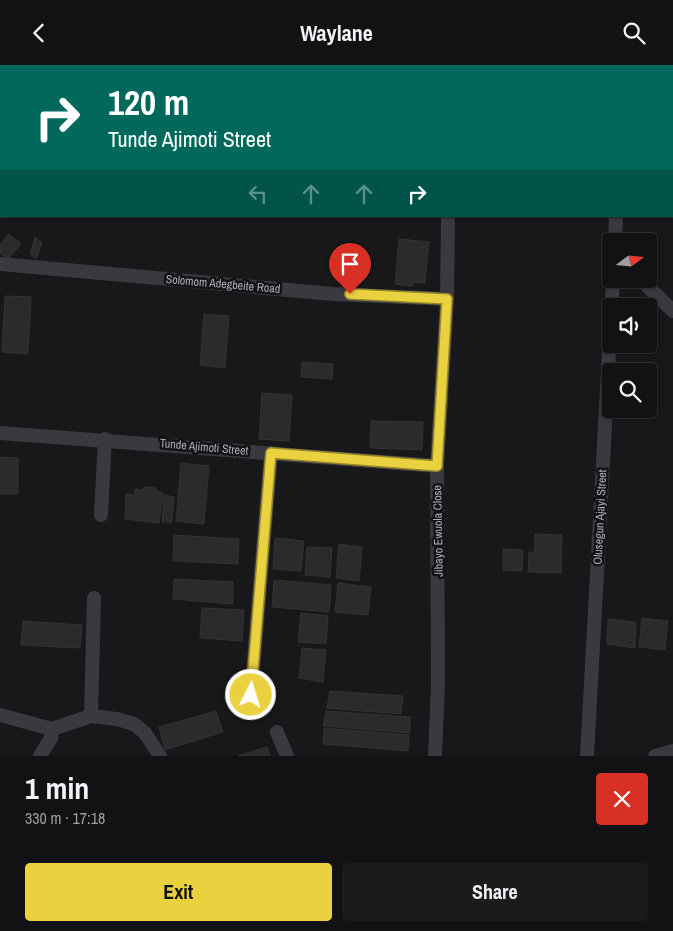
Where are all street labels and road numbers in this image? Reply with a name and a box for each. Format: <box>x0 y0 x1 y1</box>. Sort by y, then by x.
street label: Solomom Adegbeite Road <box>165 271 281 297</box>
street label: Tunde Ajimoti Street <box>159 435 249 459</box>
street label: Olusegun Ajayi Street <box>590 469 610 565</box>
street label: Jibayo Ewuola Close <box>429 485 447 577</box>

